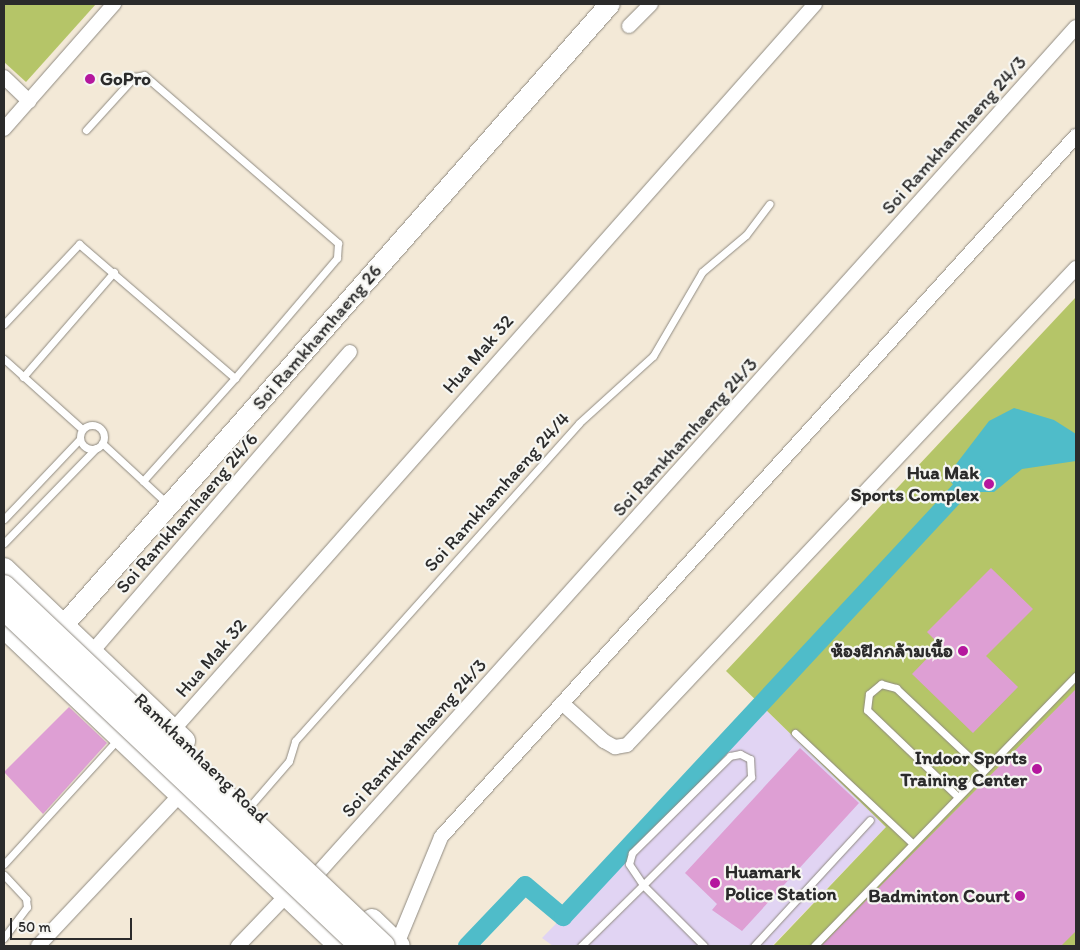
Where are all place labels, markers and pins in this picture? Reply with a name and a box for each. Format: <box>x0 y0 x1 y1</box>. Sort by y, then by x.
place label: GoPro <box>100 68 151 90</box>
marker: GoPro <box>84 73 96 85</box>
place label: Hua Mak Sports Complex <box>850 462 979 506</box>
marker: Hua Mak Sports Complex <box>983 478 995 490</box>
place label: ห้องฝึกกล้ามเนื้อ <box>831 640 953 662</box>
marker: ห้องฝึกกล้ามเนื้อ <box>957 645 969 657</box>
place label: Indoor Sports Training Center <box>900 747 1027 791</box>
marker: Indoor Sports Training Center <box>1031 763 1043 775</box>
place label: Huamark Police Station <box>725 861 837 905</box>
marker: Huamark Police Station <box>709 877 721 889</box>
place label: Badminton Court <box>868 885 1010 907</box>
marker: Badminton Court <box>1014 890 1026 902</box>

